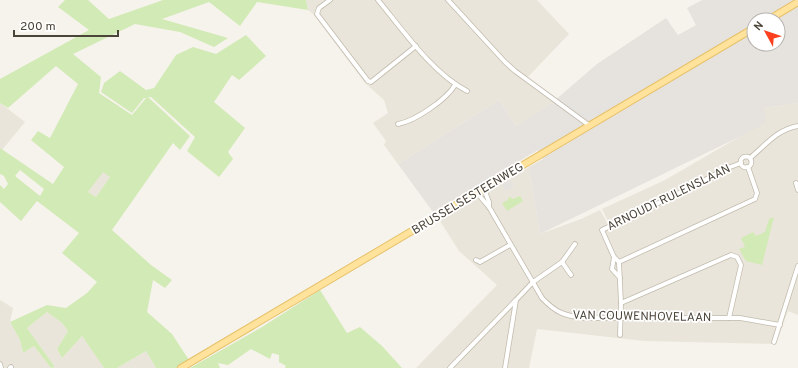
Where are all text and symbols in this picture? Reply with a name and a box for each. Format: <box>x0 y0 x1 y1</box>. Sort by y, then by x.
scale bar <box>14 12 118 38</box>
north arrow <box>746 12 786 52</box>
text: 200 m <box>20 19 56 35</box>
text: N <box>751 19 767 34</box>
street label: BRUSSELSESTEENWEG <box>409 159 527 239</box>
street label: ARNOUDT RULENSLAAN <box>605 161 733 235</box>
street label: VAN COUWENHOVELAAN <box>572 308 712 326</box>

